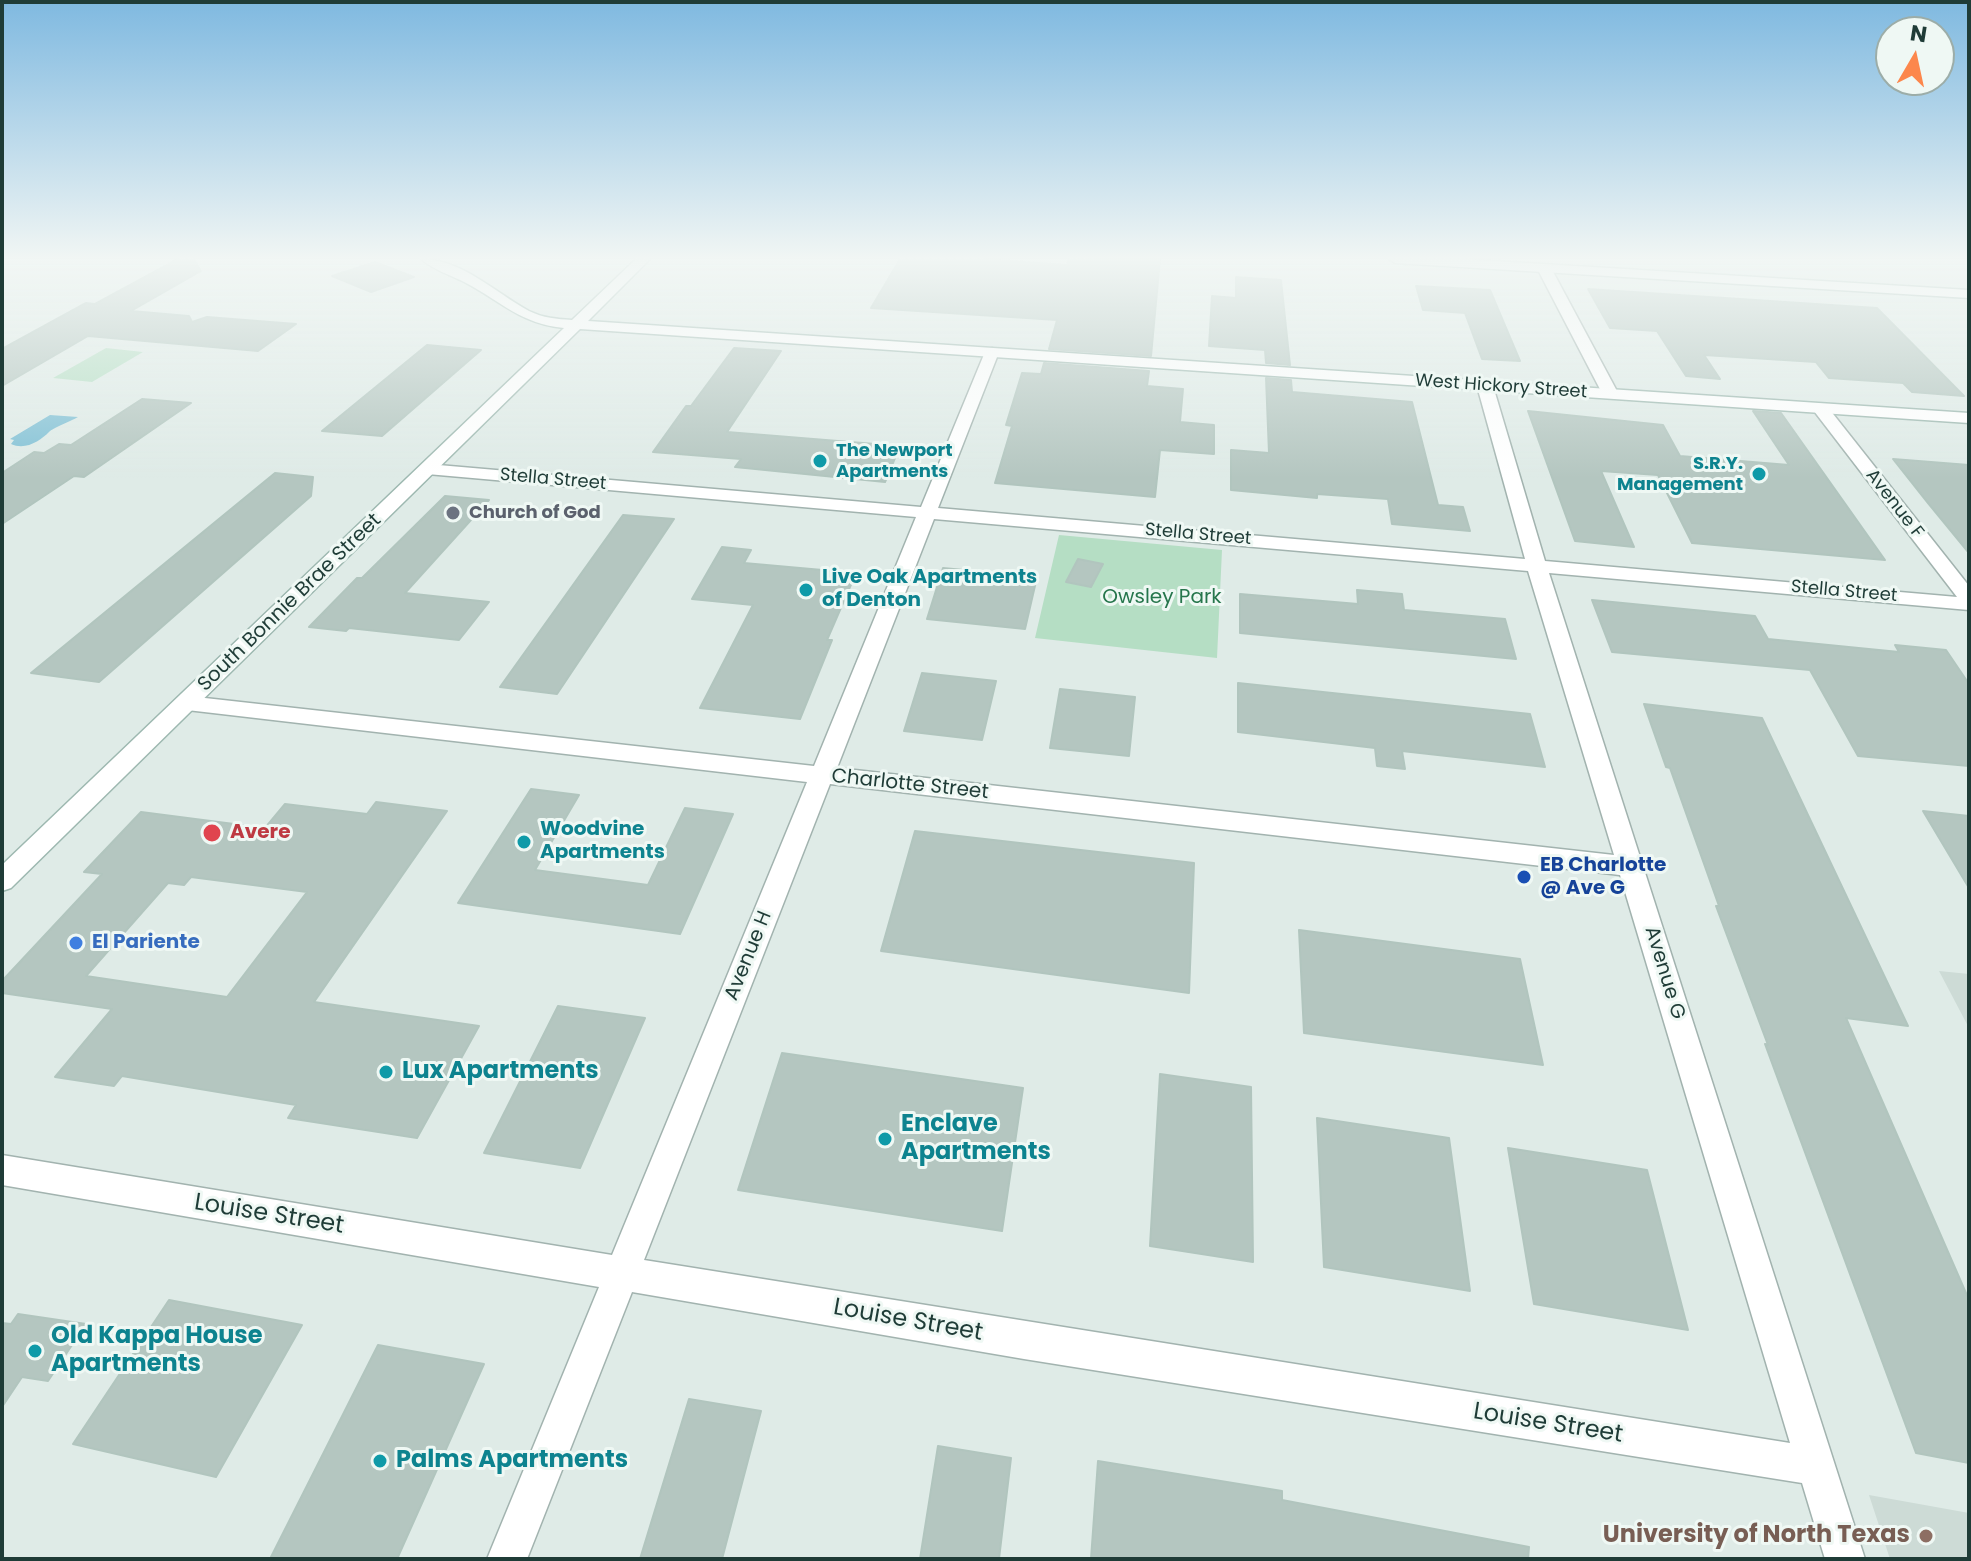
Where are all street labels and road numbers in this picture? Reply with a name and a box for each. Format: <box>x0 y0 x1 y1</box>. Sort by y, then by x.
street label: West Hickory Street <box>1414 370 1588 404</box>
street label: Stella Street <box>499 465 607 495</box>
street label: Avenue F <box>1860 465 1928 543</box>
street label: South Bonnie Brae Street <box>193 509 387 697</box>
street label: Stella Street <box>1144 520 1252 550</box>
street label: Stella Street <box>1790 577 1898 607</box>
street label: Charlotte Street <box>830 765 990 805</box>
street label: Avenue H <box>720 908 778 1004</box>
street label: Avenue G <box>1638 924 1690 1022</box>
street label: Louise Street <box>192 1189 346 1241</box>
street label: Louise Street <box>831 1294 985 1348</box>
street label: Louise Street <box>1471 1398 1625 1450</box>

